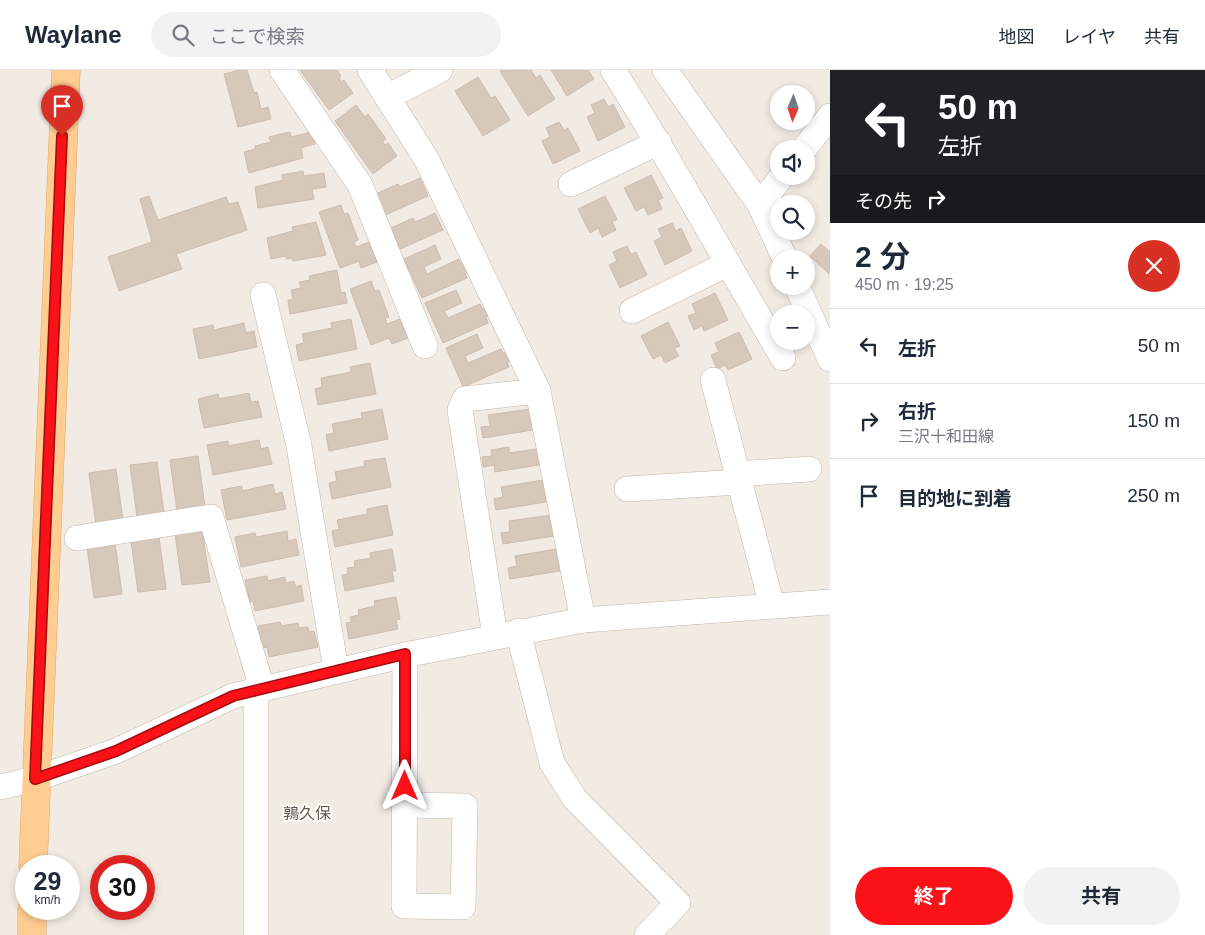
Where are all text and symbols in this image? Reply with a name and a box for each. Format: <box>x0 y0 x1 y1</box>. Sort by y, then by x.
search box <box>151 12 501 57</box>
text: Waylane <box>25 21 121 48</box>
icon: search <box>169 21 197 49</box>
text: ここで検索 <box>209 26 305 47</box>
text: 地図 <box>999 27 1035 47</box>
text: レイヤ <box>1063 27 1116 47</box>
text: 共有 <box>1144 27 1180 47</box>
pin <box>41 85 83 136</box>
north arrow <box>770 85 815 130</box>
map controls <box>770 85 815 350</box>
text: 50 m <box>938 87 1018 126</box>
icon: left <box>855 90 920 155</box>
icon: arrive <box>48 92 76 120</box>
text: 左折 <box>938 134 982 159</box>
button: sound <box>770 140 815 185</box>
icon: right <box>922 185 950 213</box>
text: その先 <box>855 191 912 212</box>
button: search <box>770 195 815 240</box>
text: 2 分 <box>855 240 910 273</box>
button: close <box>1128 240 1180 292</box>
button: + <box>770 250 815 295</box>
text: 450 m · 19:25 <box>855 276 954 293</box>
button: − <box>770 305 815 350</box>
icon: left <box>855 332 883 360</box>
text: 50 m <box>1138 335 1180 356</box>
text: 左折 <box>898 338 936 359</box>
text: 右折 <box>898 401 936 422</box>
icon: right <box>855 407 883 435</box>
text: 150 m <box>1127 410 1180 431</box>
text: 三沢十和田線 <box>898 428 994 445</box>
icon: arrive <box>855 482 883 510</box>
text: 250 m <box>1127 485 1180 506</box>
text: 目的地に到着 <box>898 488 1012 509</box>
position arrow <box>378 759 430 811</box>
district label: 鶉久保 <box>283 805 331 822</box>
speed limit sign: 30 <box>90 855 155 920</box>
text: 29 <box>34 867 61 895</box>
button: 終了 <box>855 867 1013 925</box>
button: 共有 <box>1023 867 1180 925</box>
text: km/h <box>34 893 61 907</box>

